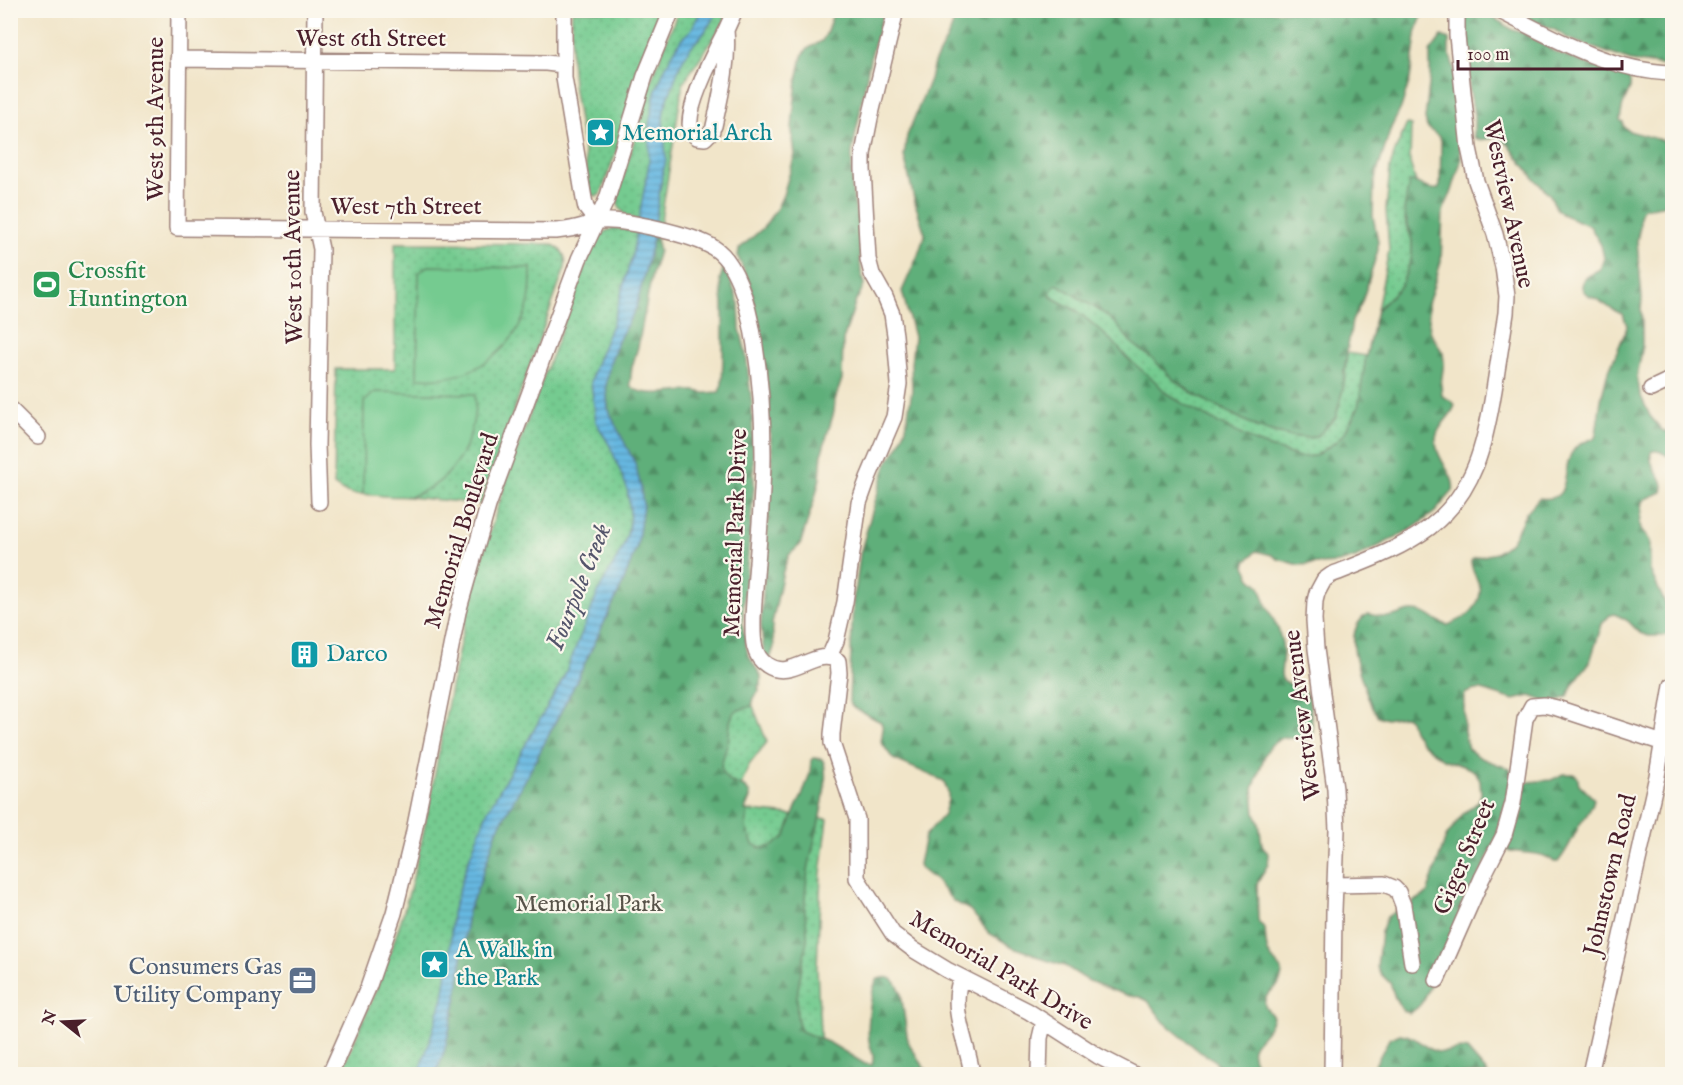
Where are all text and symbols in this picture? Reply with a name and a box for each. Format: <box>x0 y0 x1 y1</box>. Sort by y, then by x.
street label: West 6th Street <box>296 24 446 55</box>
scale bar <box>1458 33 1622 71</box>
street label: West 9th Avenue <box>141 37 172 201</box>
text: 100 m <box>1467 44 1509 67</box>
place icon: Memorial Arch <box>585 117 617 149</box>
street label: Westview Avenue <box>1475 117 1541 291</box>
place label: Memorial Arch <box>622 118 772 149</box>
street label: West 10th Avenue <box>277 169 311 345</box>
street label: West 7th Street <box>330 192 482 223</box>
place label: Crossfit Huntington <box>68 256 188 315</box>
sports icon: Crossfit Huntington <box>31 269 63 301</box>
street label: Memorial Park Drive <box>717 428 755 638</box>
street label: Memorial Boulevard <box>417 429 507 633</box>
water label: Fourpole Creek <box>539 518 620 655</box>
street label: Westview Avenue <box>1277 628 1329 802</box>
building icon: Darco <box>289 638 321 670</box>
place label: Darco <box>326 639 388 670</box>
street label: Johnstown Road <box>1577 791 1645 962</box>
street label: Giger Street <box>1427 794 1503 920</box>
park label: Memorial Park <box>515 889 663 920</box>
street label: Memorial Park Drive <box>903 904 1099 1038</box>
place label: A Walk in the Park <box>455 935 553 994</box>
place icon: A Walk in the Park <box>419 948 451 980</box>
place label: Consumers Gas Utility Company <box>113 952 282 1011</box>
office icon: Consumers Gas Utility Company <box>287 965 319 997</box>
north arrow <box>33 992 93 1052</box>
text: N <box>39 1008 62 1029</box>

